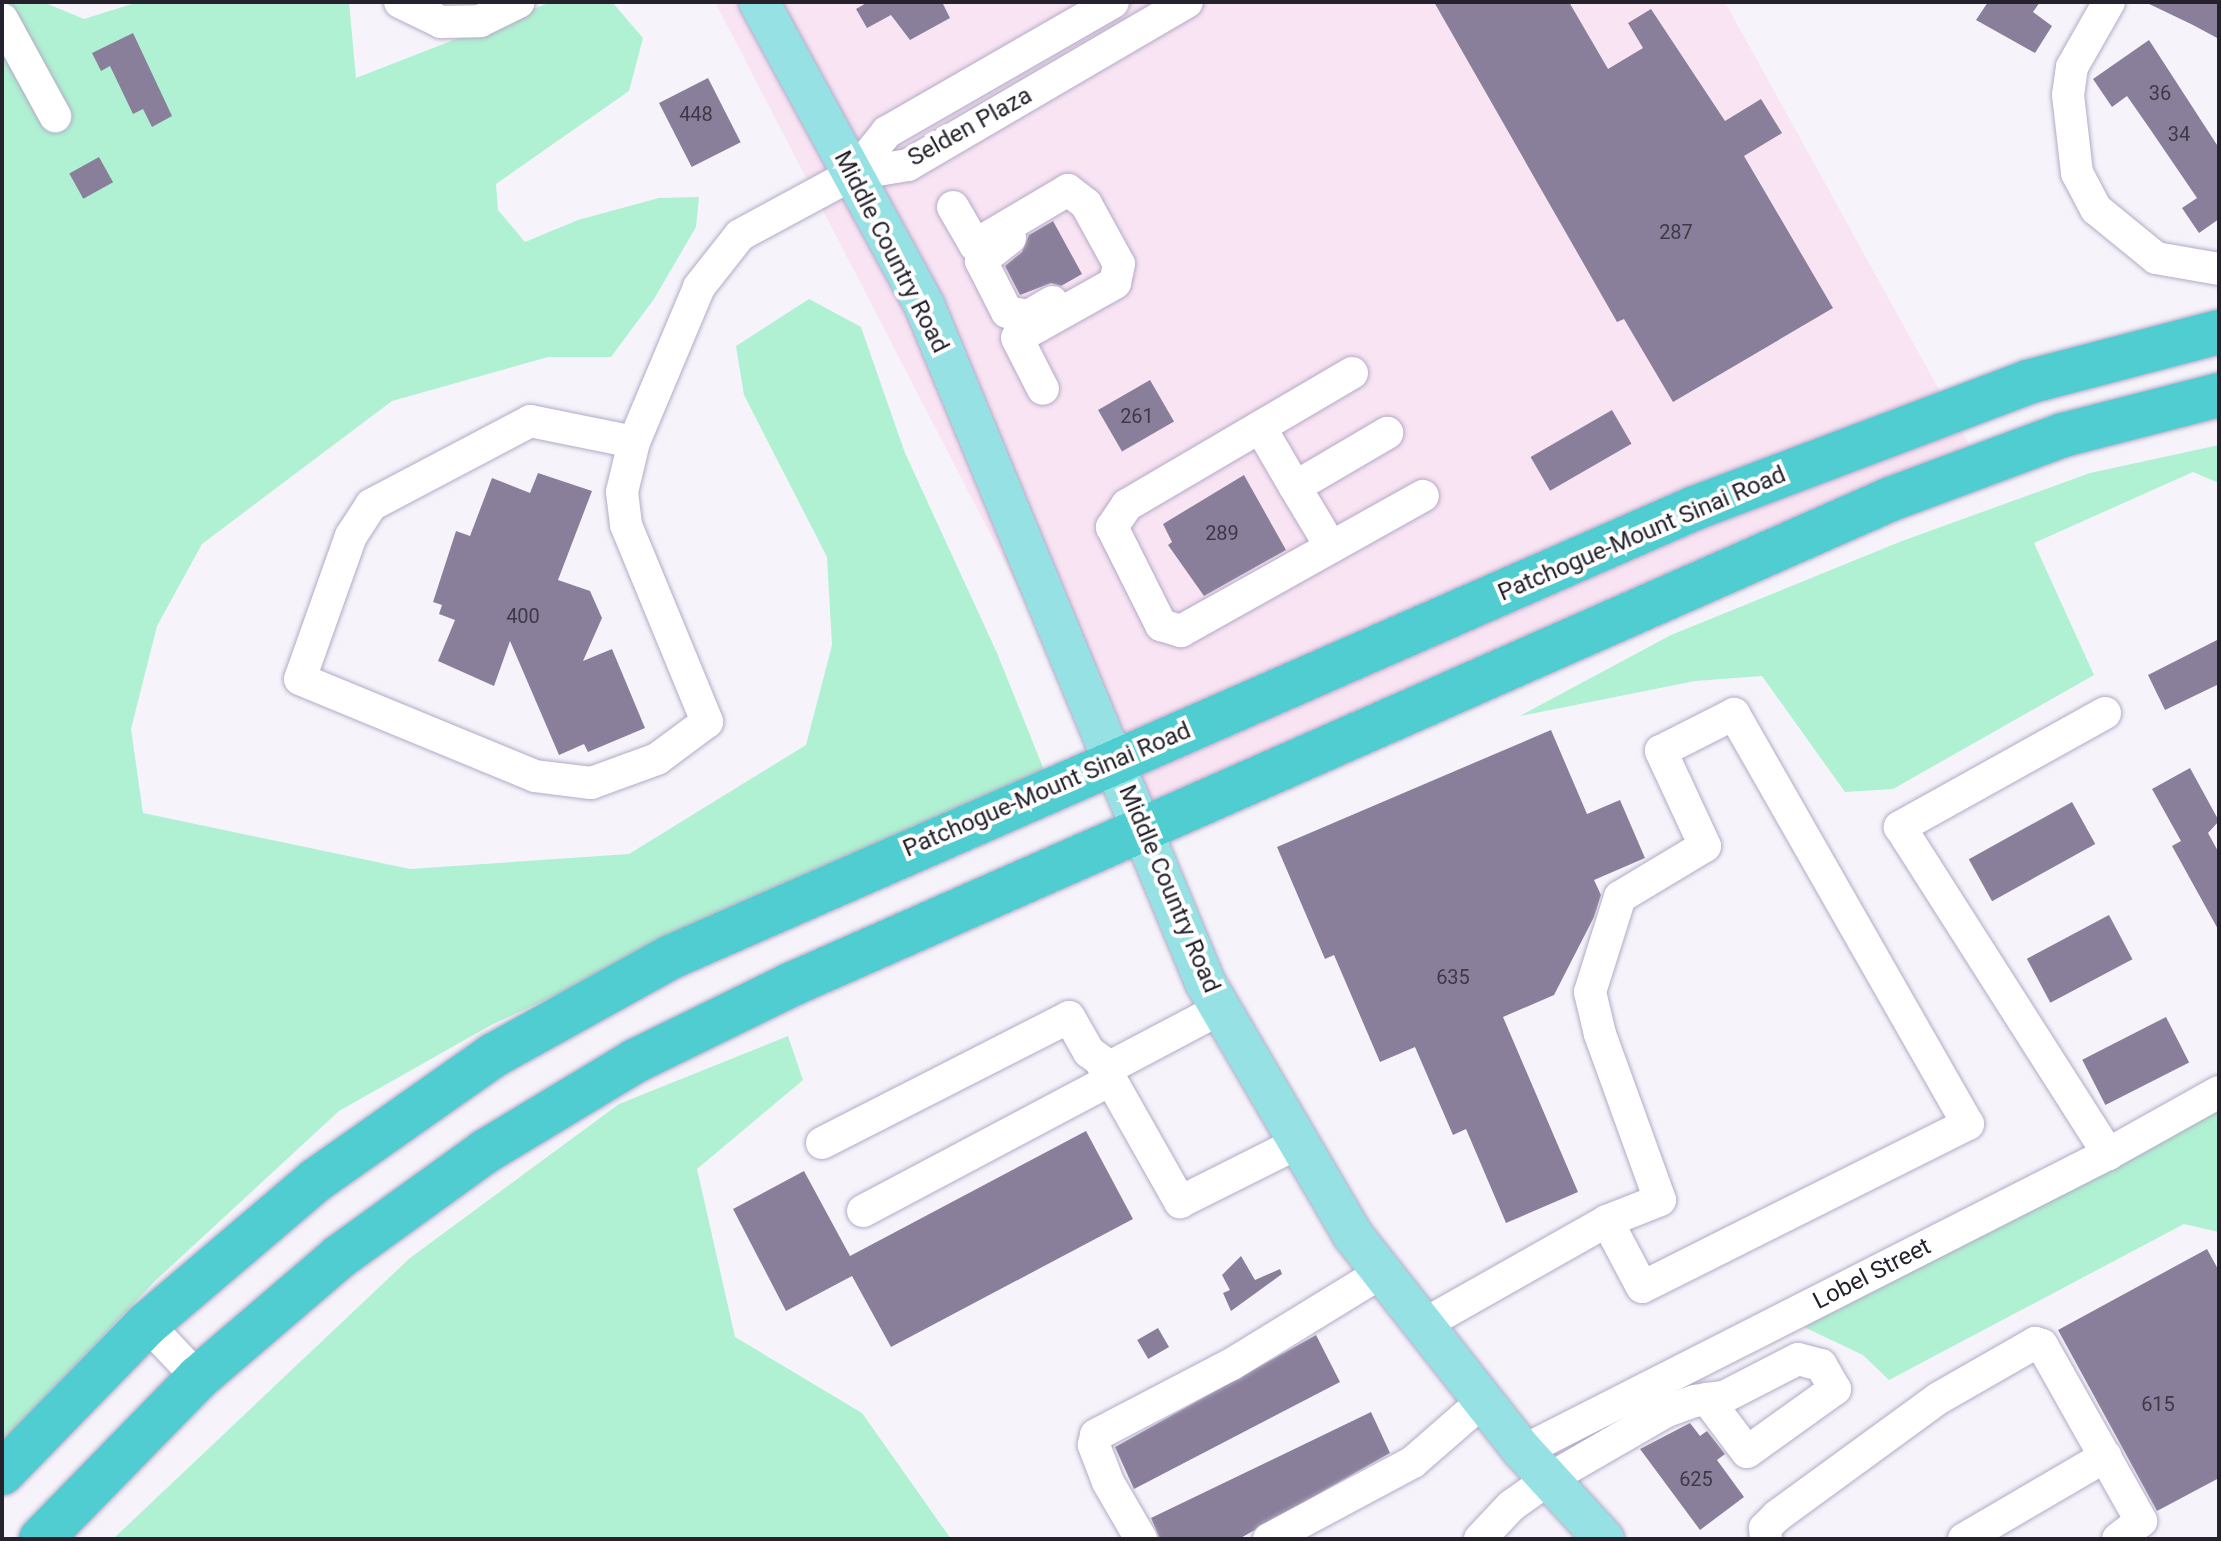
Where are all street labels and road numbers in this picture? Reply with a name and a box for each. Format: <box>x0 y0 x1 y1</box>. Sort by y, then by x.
street label: Selden Plaza <box>903 81 1037 173</box>
street label: Middle Country Road <box>828 146 954 358</box>
street label: Patchogue-Mount Sinai Road <box>1494 460 1790 608</box>
street label: Patchogue-Mount Sinai Road <box>899 716 1195 864</box>
street label: Middle Country Road <box>1112 781 1226 997</box>
street label: Lobel Street <box>1808 1232 1936 1316</box>

